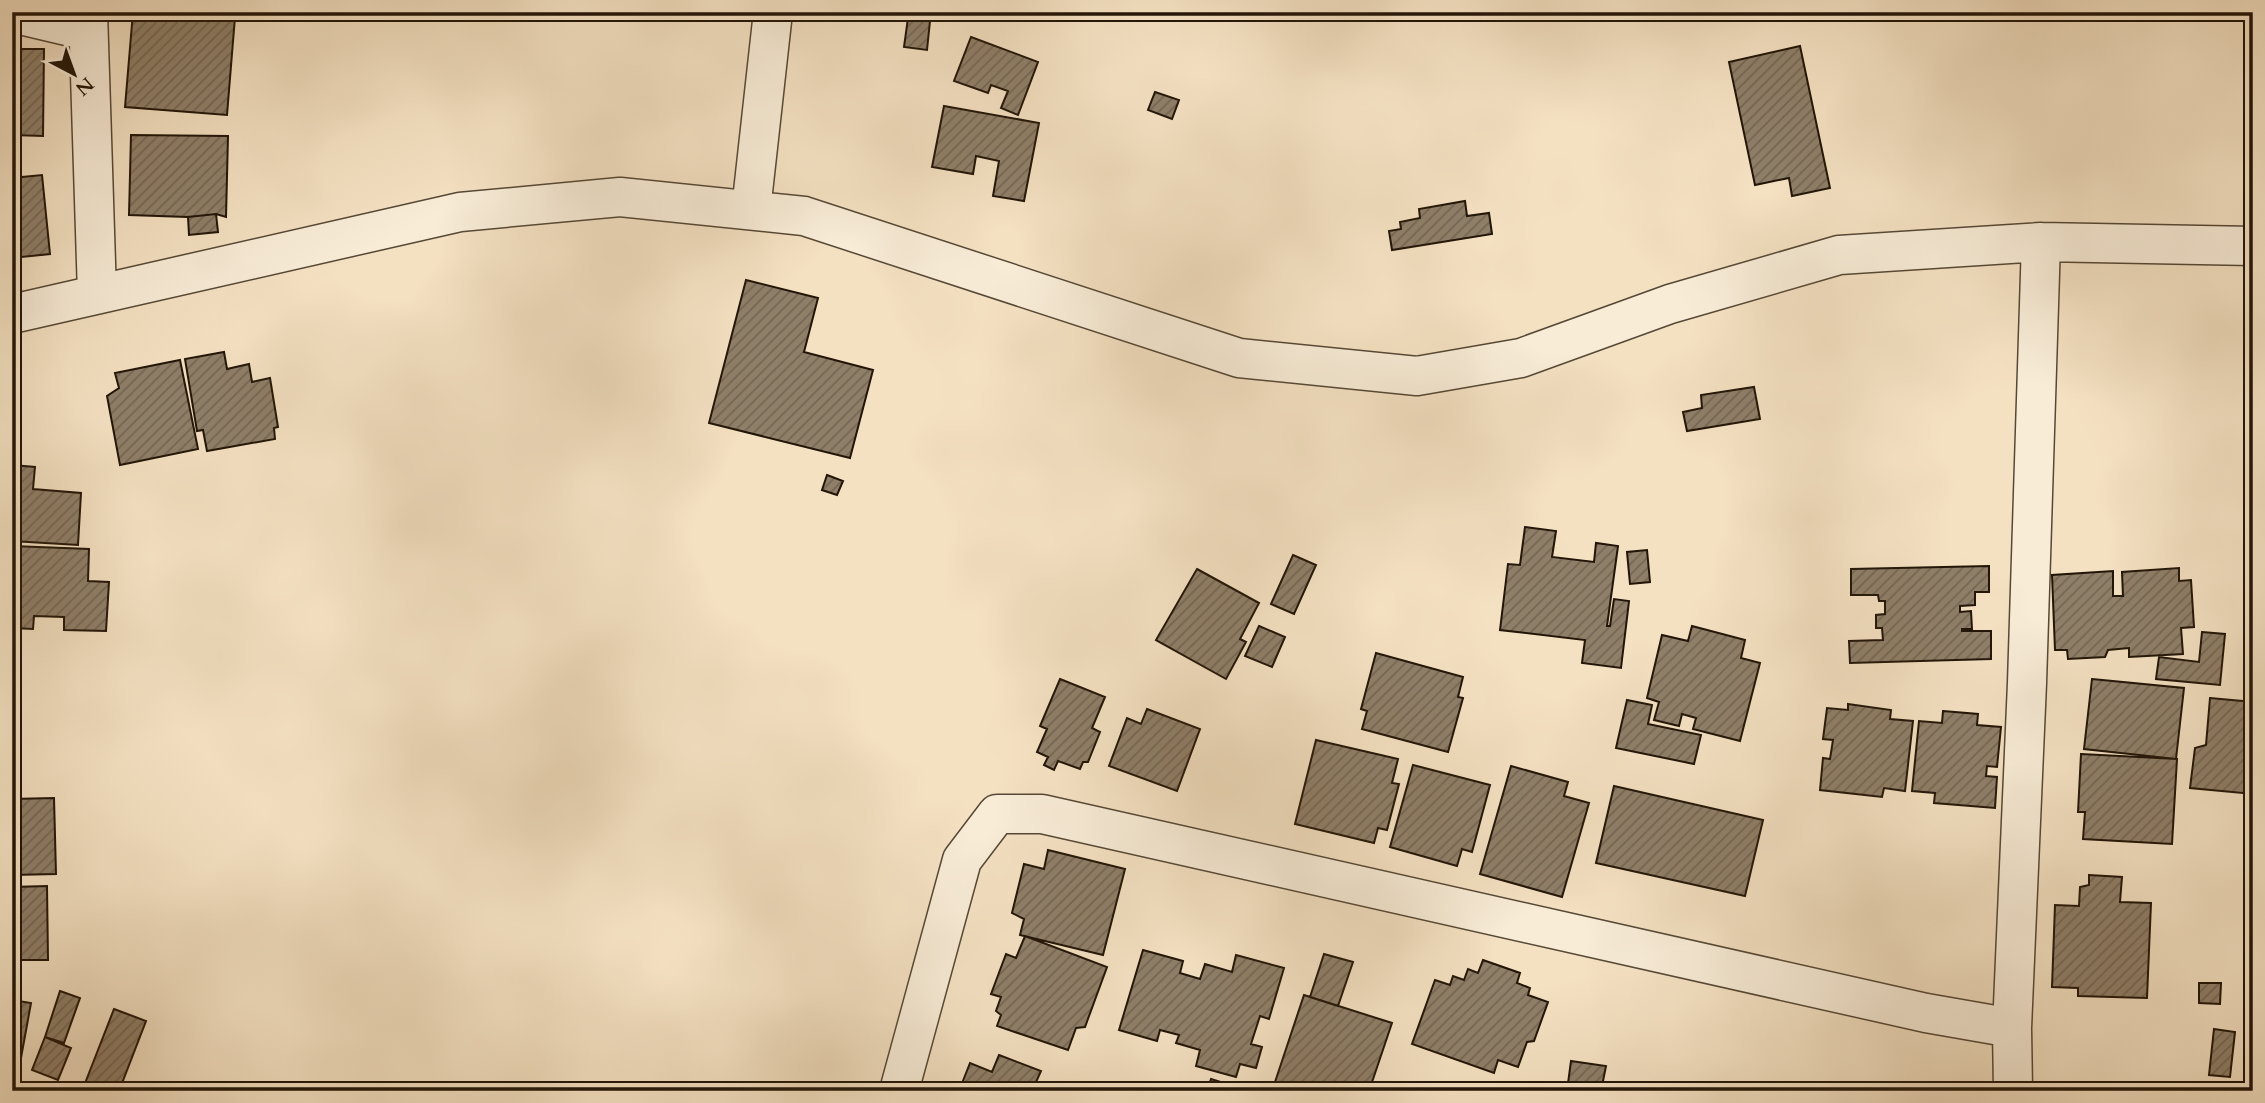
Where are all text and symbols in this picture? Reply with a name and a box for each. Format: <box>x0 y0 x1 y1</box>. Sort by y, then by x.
north arrow <box>38 38 108 108</box>
text: N <box>69 71 99 102</box>

